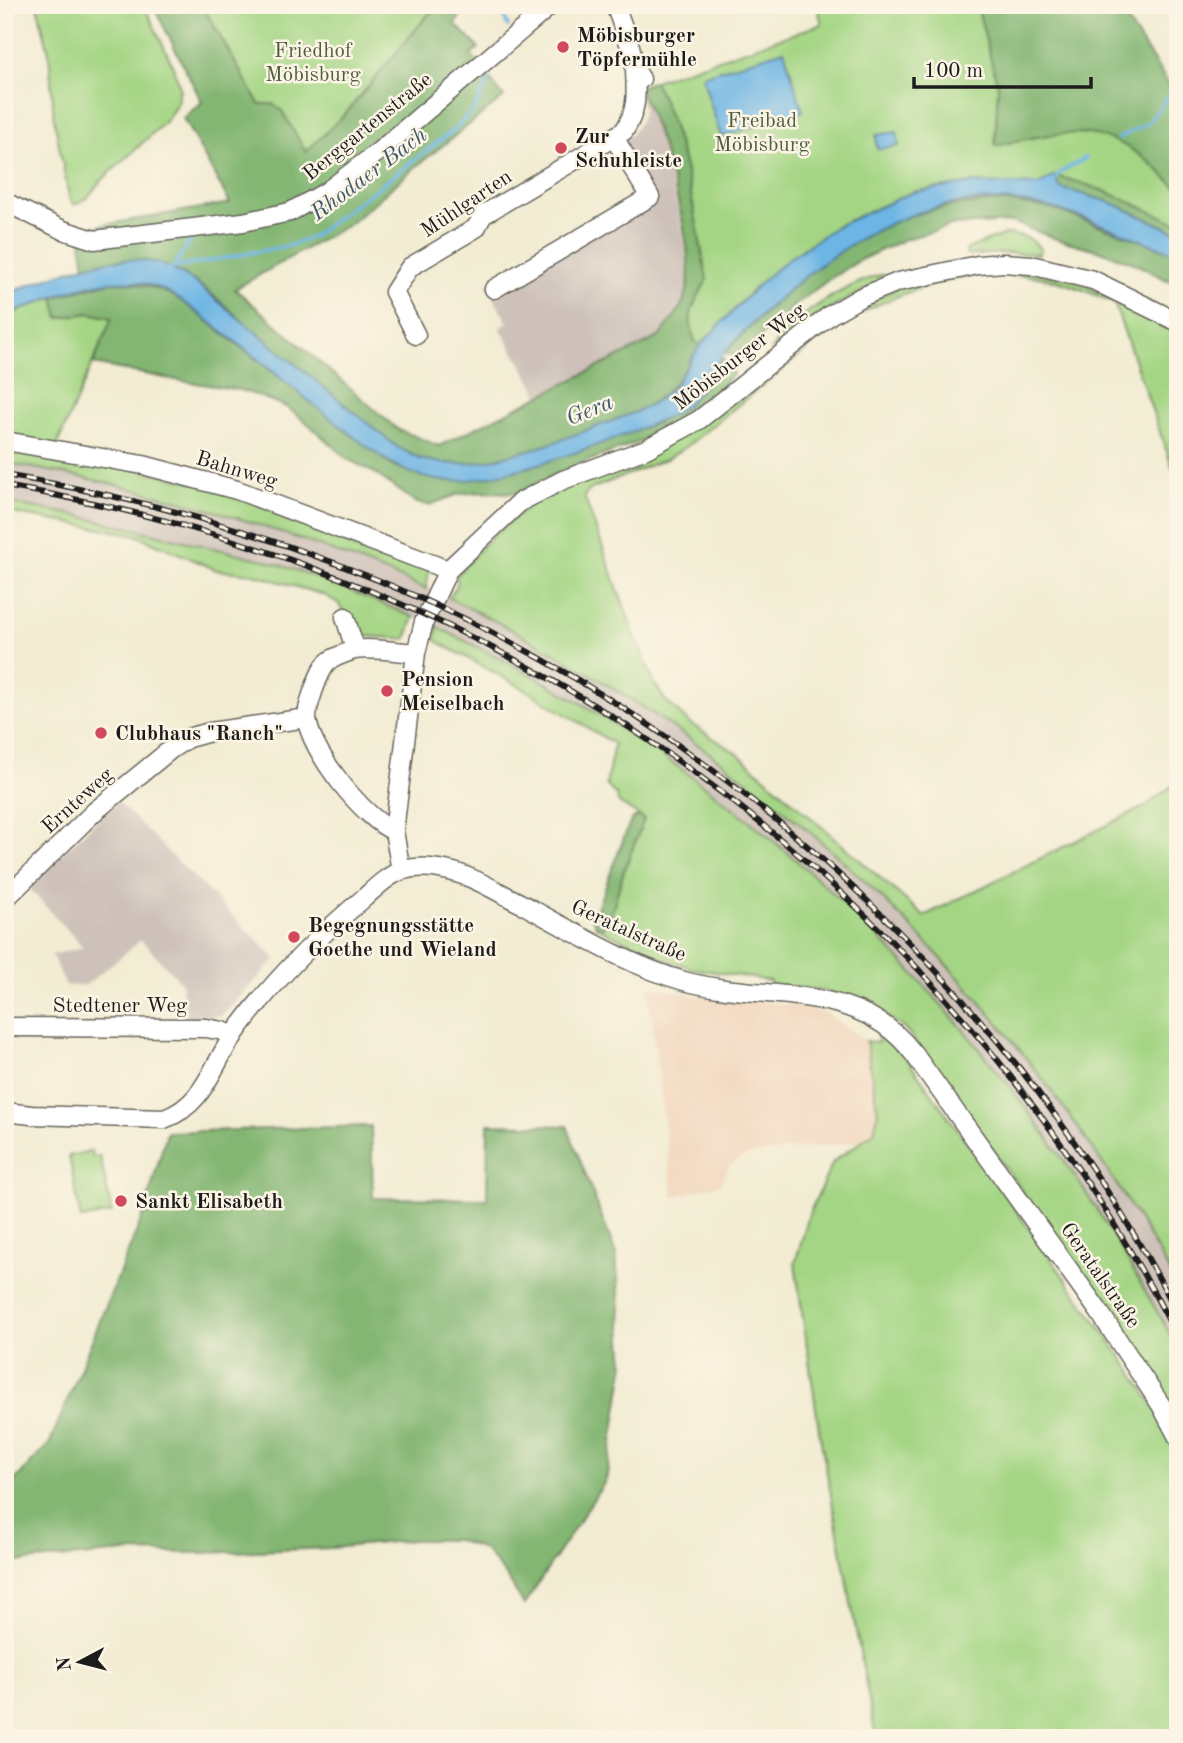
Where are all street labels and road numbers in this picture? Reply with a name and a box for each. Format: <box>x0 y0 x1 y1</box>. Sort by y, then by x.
street label: Berggartenstraße <box>300 69 436 185</box>
street label: Mühlgarten <box>418 166 516 242</box>
street label: Möbisburger Weg <box>670 299 810 415</box>
street label: Bahnweg <box>193 448 280 493</box>
street label: Ernteweg <box>38 764 118 838</box>
street label: Geratalstraße <box>568 897 689 966</box>
street label: Stedtener Weg <box>53 996 188 1017</box>
street label: Geratalstraße <box>1056 1219 1144 1332</box>

